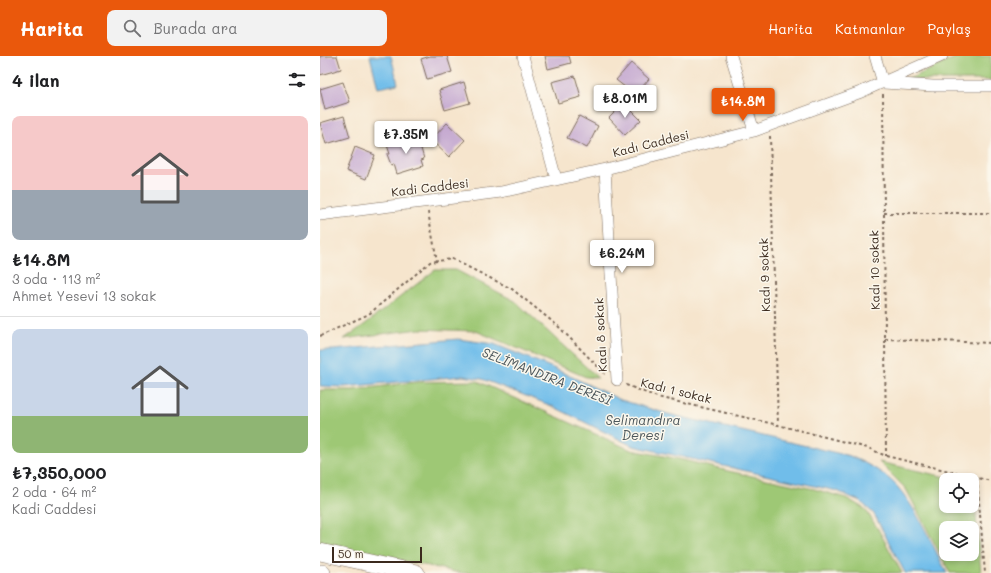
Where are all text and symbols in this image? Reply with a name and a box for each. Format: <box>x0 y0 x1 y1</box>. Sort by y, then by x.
search box <box>107 10 387 46</box>
text: Harita <box>20 16 83 41</box>
icon: search <box>121 17 143 39</box>
text: Burada ara <box>153 18 238 38</box>
text: Harita <box>768 19 813 38</box>
text: Katmanlar <box>835 19 905 38</box>
text: Paylaş <box>927 19 971 38</box>
text: 4 ilan <box>12 69 59 91</box>
icon: filters <box>286 69 308 91</box>
pin: ₺8.01M <box>592 85 658 119</box>
pin: ₺14.8M <box>710 88 776 122</box>
text: ₺8.01M <box>603 89 647 106</box>
text: ₺14.8M <box>721 92 765 109</box>
pin: ₺7.35M <box>373 121 439 155</box>
text: ₺7.35M <box>383 125 429 142</box>
street label: Kadı Caddesi <box>611 126 691 160</box>
icon: home <box>124 142 196 214</box>
street label: Kadi Caddesi <box>390 174 470 200</box>
street label: Kadı 10 sokak <box>865 230 883 310</box>
street label: Kadı 9 sokak <box>755 238 773 312</box>
pin: ₺6.24M <box>589 240 655 274</box>
text: ₺6.24M <box>599 244 645 261</box>
text: ₺14.8M <box>12 248 70 270</box>
text: 3 oda · 113 m² <box>12 270 101 287</box>
text: Ahmet Yesevi 13 sokak <box>12 287 156 304</box>
street label: Kadı 8 sokak <box>590 298 610 373</box>
water label: SELİMANDIRA DERESİ <box>480 343 616 409</box>
icon: home <box>124 355 196 427</box>
street label: Kadı 1 sokak <box>639 374 713 407</box>
water label: Selimandıra Deresi <box>605 411 681 443</box>
text: ₺7,350,000 <box>12 461 106 483</box>
map controls <box>939 473 979 561</box>
button: locate <box>939 473 979 513</box>
text: 2 oda · 64 m² <box>12 483 96 500</box>
text: Kadi Caddesi <box>12 500 97 517</box>
button: layers <box>939 521 979 561</box>
scale bar <box>332 545 422 564</box>
text: 50 m <box>338 546 364 561</box>

